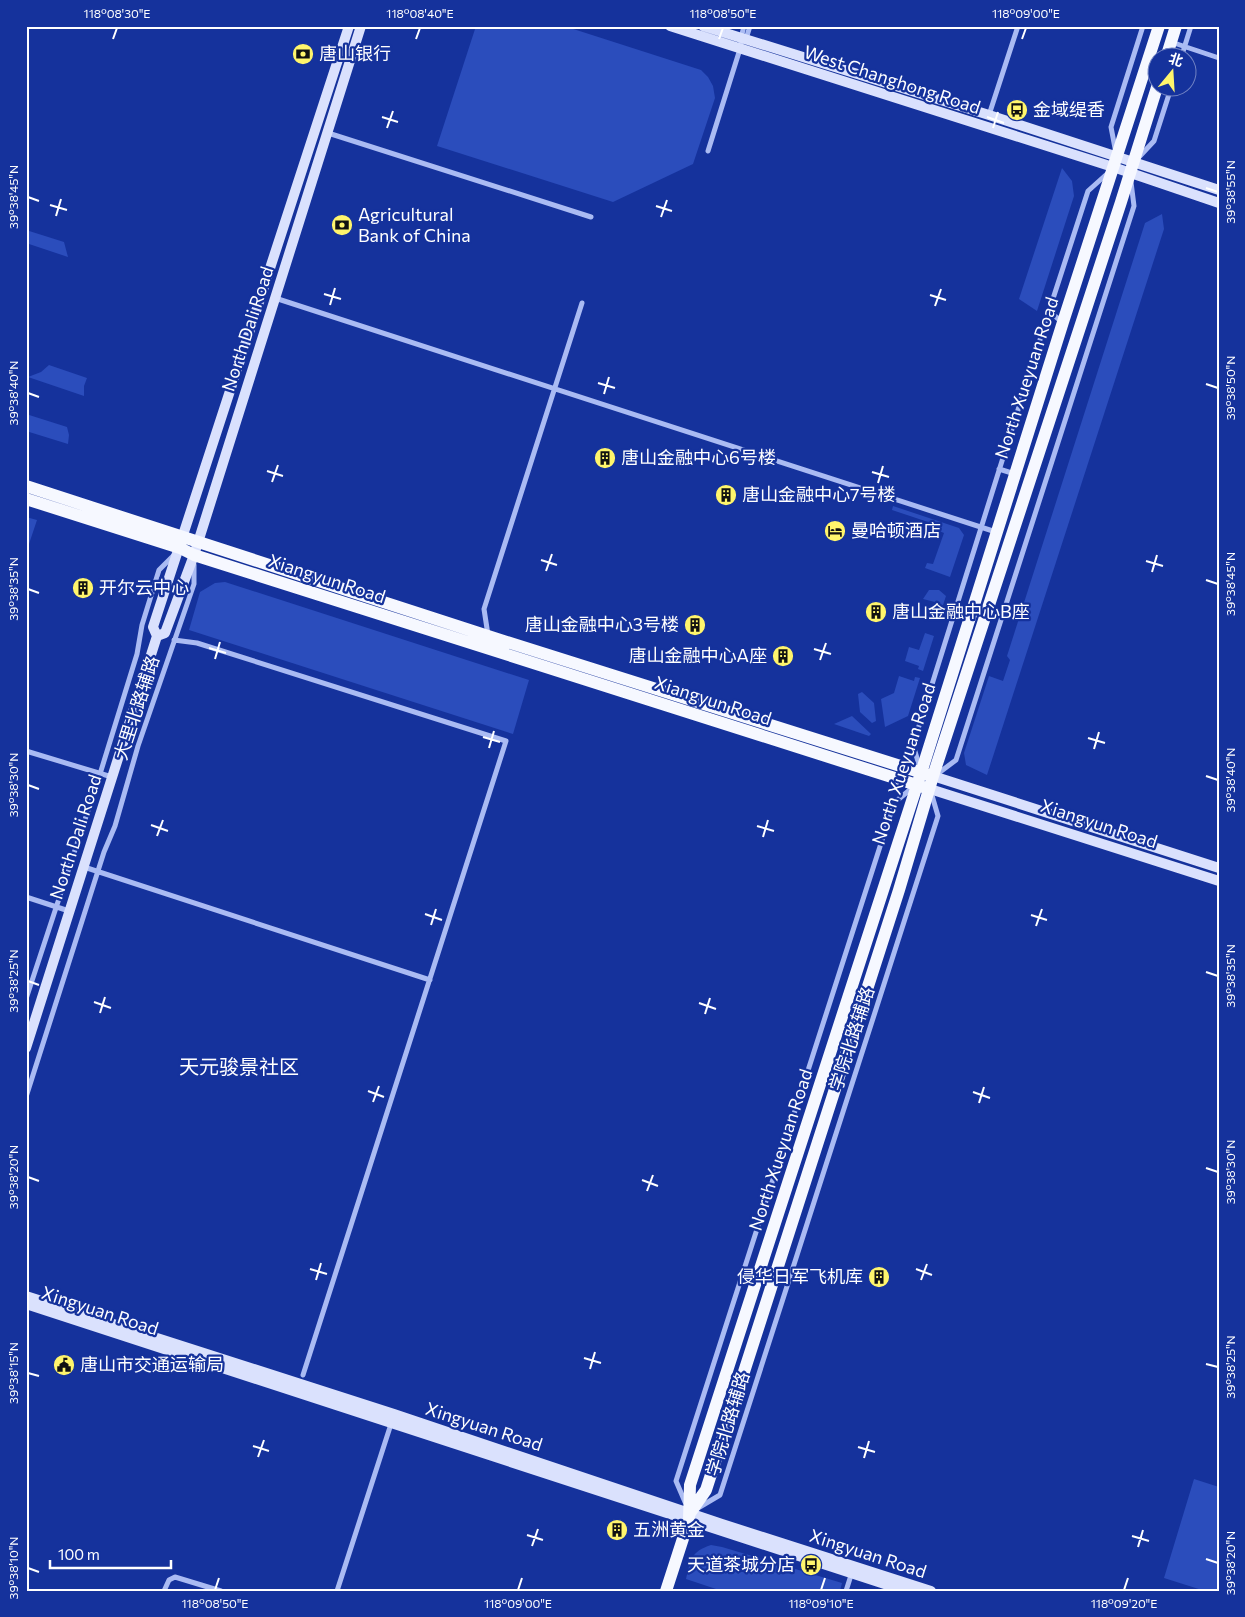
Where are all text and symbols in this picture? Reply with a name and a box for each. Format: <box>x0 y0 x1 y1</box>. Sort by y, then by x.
text: 118°08'30"E <box>84 6 150 20</box>
text: 118°08'40"E <box>386 6 454 20</box>
text: 118°08'50"E <box>689 6 757 20</box>
text: 118°09'00"E <box>992 6 1060 20</box>
street label: West Changhong Road <box>801 40 983 118</box>
bank icon: 唐山银行 <box>291 42 315 66</box>
place label: 唐山银行 <box>319 42 391 64</box>
north arrow <box>1148 48 1198 98</box>
text: 北 <box>1167 49 1185 69</box>
bus stop icon: 金域缇香 <box>1005 98 1029 122</box>
place label: 金域缇香 <box>1033 98 1105 120</box>
text: 39°38'55"N <box>1223 160 1237 224</box>
text: 39°38'45"N <box>6 165 20 229</box>
place label: Agricultural Bank of China <box>358 203 471 246</box>
bank icon: Agricultural Bank of China <box>330 213 354 237</box>
street label: North Dali Road <box>216 263 278 394</box>
street label: North Xueyuan Road <box>990 294 1063 461</box>
text: 39°38'50"N <box>1223 356 1237 420</box>
text: 39°38'40"N <box>6 361 20 425</box>
building icon: 唐山金融中心6号楼 <box>593 446 617 470</box>
place label: 唐山金融中心6号楼 <box>621 446 776 468</box>
building icon: 唐山金融中心7号楼 <box>714 483 738 507</box>
place label: 唐山金融中心7号楼 <box>742 483 896 505</box>
hotel icon: 曼哈顿酒店 <box>823 519 847 543</box>
place label: 曼哈顿酒店 <box>851 519 941 541</box>
street label: Xiangyun Road <box>266 549 388 607</box>
text: 39°38'45"N <box>1223 552 1237 616</box>
text: 39°38'35"N <box>6 557 20 621</box>
building icon: 开尔云中心 <box>71 576 95 600</box>
place label: 开尔云中心 <box>99 576 189 598</box>
building icon: 唐山金融中心B座 <box>864 600 888 624</box>
place label: 唐山金融中心B座 <box>892 600 1030 622</box>
place label: 唐山金融中心3号楼 <box>525 613 679 635</box>
building icon: 唐山金融中心3号楼 <box>683 613 707 637</box>
place label: 唐山金融中心A座 <box>629 644 767 666</box>
building icon: 唐山金融中心A座 <box>771 644 795 668</box>
street label: 大里北路辅路 <box>109 653 163 762</box>
street label: Xiangyun Road <box>652 671 774 729</box>
street label: North Xueyuan Road <box>867 680 940 847</box>
text: 39°38'40"N <box>1223 748 1237 812</box>
text: 39°38'30"N <box>6 753 20 817</box>
street label: North Dali Road <box>44 771 106 902</box>
street label: Xiangyun Road <box>1038 794 1160 852</box>
text: 39°38'35"N <box>1223 944 1237 1008</box>
text: 39°38'25"N <box>6 949 20 1013</box>
street label: 学院北路辅路 <box>824 984 878 1093</box>
district label: 天元骏景社区 <box>179 1054 299 1078</box>
street label: North Xueyuan Road <box>744 1066 817 1233</box>
text: 39°38'30"N <box>1223 1140 1237 1204</box>
text: 39°38'20"N <box>6 1145 20 1209</box>
place label: 侵华日军飞机库 <box>737 1265 863 1287</box>
building icon: 侵华日军飞机库 <box>867 1265 891 1289</box>
street label: Xingyuan Road <box>39 1281 161 1339</box>
text: 39°38'25"N <box>1223 1335 1237 1399</box>
text: 39°38'15"N <box>6 1342 20 1404</box>
public building icon: 唐山市交通运输局 <box>52 1353 76 1377</box>
place label: 唐山市交通运输局 <box>80 1353 224 1375</box>
street label: 学院北路辅路 <box>701 1369 753 1479</box>
street label: Xingyuan Road <box>423 1397 545 1455</box>
building icon: 五洲黄金 <box>605 1518 629 1542</box>
place label: 五洲黄金 <box>633 1518 705 1540</box>
street label: Xingyuan Road <box>807 1524 929 1582</box>
text: 39°38'20"N <box>1223 1531 1237 1595</box>
text: 39°38'10"N <box>6 1537 20 1599</box>
scale bar <box>50 1537 171 1569</box>
text: 100 m <box>58 1545 100 1563</box>
place label: 天道茶城分店 <box>687 1553 795 1575</box>
bus stop icon: 天道茶城分店 <box>799 1553 823 1577</box>
text: 118°08'50"E <box>181 1596 249 1610</box>
text: 118°09'00"E <box>484 1596 552 1610</box>
text: 118°09'10"E <box>788 1596 854 1610</box>
text: 118°09'20"E <box>1091 1596 1157 1610</box>

